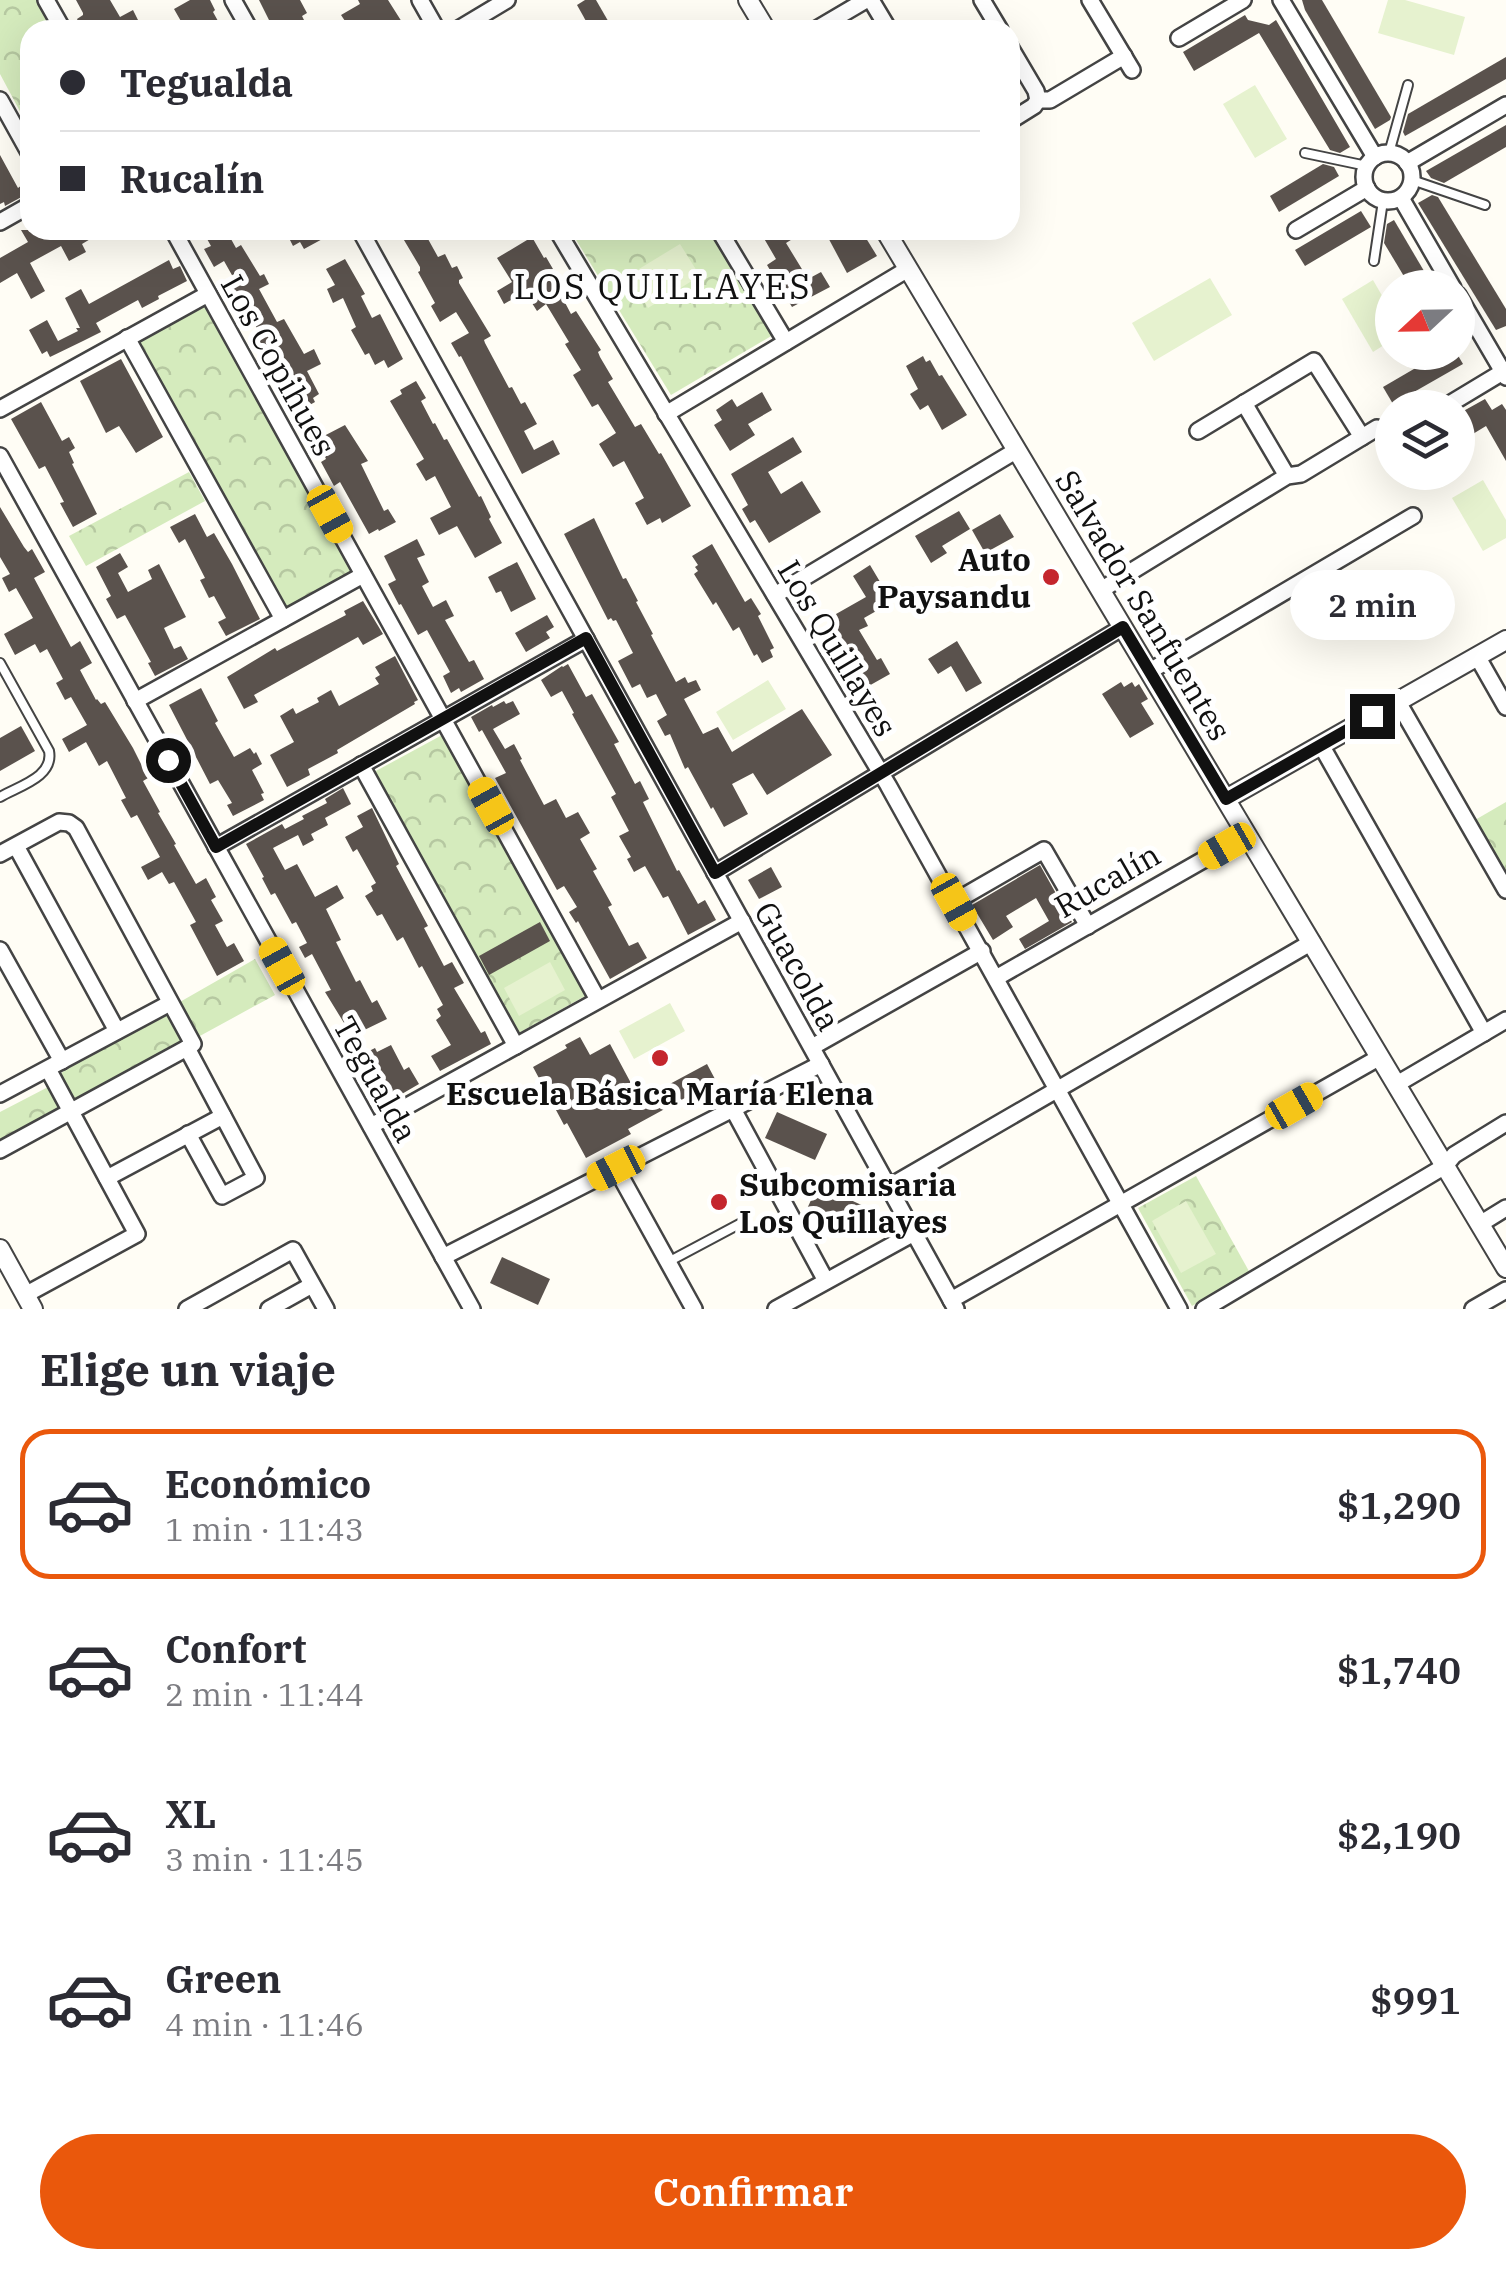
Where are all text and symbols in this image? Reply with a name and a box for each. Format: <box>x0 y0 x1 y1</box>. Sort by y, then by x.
text: Tegualda <box>120 58 293 107</box>
text: Rucalín <box>120 154 264 203</box>
district label: LOS QUILLAYES <box>514 263 812 309</box>
street label: Los Copihues <box>212 267 346 463</box>
north arrow <box>1375 270 1475 370</box>
map controls <box>1375 270 1475 490</box>
button: layers <box>1375 390 1475 490</box>
street label: Salvador Sanfuentes <box>1047 462 1241 748</box>
car <box>302 480 358 548</box>
place label: Auto Paysandu <box>877 538 1031 617</box>
street label: Los Quillayes <box>769 552 907 744</box>
marker: Auto Paysandu <box>1040 566 1062 588</box>
callout: 2 min <box>1290 571 1454 641</box>
text: 2 min <box>1328 584 1417 626</box>
route end <box>1350 694 1395 739</box>
route start <box>146 738 191 783</box>
car <box>463 772 519 840</box>
car <box>1194 818 1260 874</box>
street label: Rucalín <box>1047 833 1167 927</box>
car <box>926 868 982 936</box>
street label: Guacolda <box>745 894 851 1038</box>
car <box>254 932 310 1000</box>
street label: Tegualda <box>324 1009 428 1149</box>
marker: Escuela Básica María Elena <box>649 1047 671 1069</box>
place label: Escuela Básica María Elena <box>446 1072 874 1114</box>
car <box>1261 1078 1327 1134</box>
car <box>582 1141 650 1195</box>
place label: Subcomisaria Los Quillayes <box>739 1163 957 1242</box>
marker: Subcomisaria Los Quillayes <box>708 1191 730 1213</box>
text: Elige un viaje <box>40 1340 336 1398</box>
icon: car <box>45 1459 135 1549</box>
text: Económico <box>165 1459 371 1508</box>
text: $1,290 <box>1337 1480 1461 1529</box>
text: 1 min · 11:43 <box>165 1508 364 1550</box>
icon: car <box>45 1624 135 1714</box>
text: Confort <box>165 1624 306 1673</box>
text: $1,740 <box>1337 1645 1461 1694</box>
text: 2 min · 11:44 <box>165 1673 364 1715</box>
icon: car <box>45 1789 135 1879</box>
text: XL <box>165 1789 216 1838</box>
text: $2,190 <box>1337 1810 1461 1859</box>
text: 3 min · 11:45 <box>165 1838 364 1880</box>
icon: car <box>45 1954 135 2044</box>
text: Green <box>165 1954 281 2003</box>
text: $991 <box>1370 1975 1461 2024</box>
text: 4 min · 11:46 <box>165 2003 364 2045</box>
button: Confirmar <box>40 2134 1466 2249</box>

